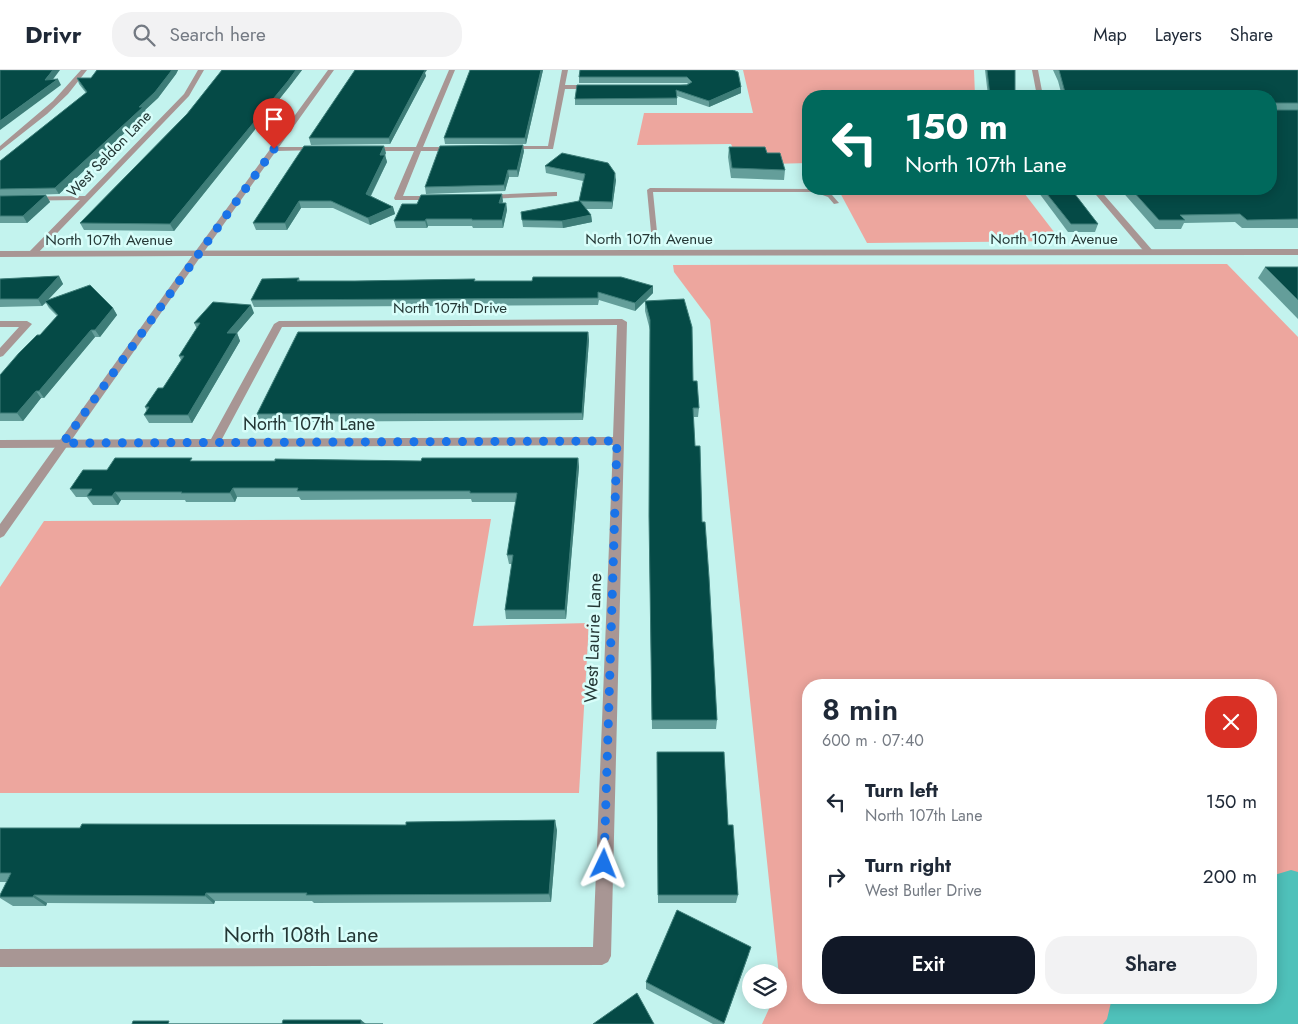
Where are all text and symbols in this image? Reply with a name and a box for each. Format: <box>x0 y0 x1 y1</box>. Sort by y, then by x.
search box <box>112 12 462 57</box>
text: Drivr <box>25 17 82 52</box>
icon: search <box>130 21 158 49</box>
text: Search here <box>170 21 266 48</box>
text: Map <box>1093 22 1127 48</box>
text: Layers <box>1155 22 1202 48</box>
text: Share <box>1230 22 1273 48</box>
pin <box>253 98 295 149</box>
text: 150 m <box>905 102 1008 152</box>
street label: West Seldon Lane <box>62 105 157 203</box>
icon: arrive <box>260 105 288 133</box>
icon: left <box>822 110 887 175</box>
text: North 107th Lane <box>905 148 1066 180</box>
street label: North 107th Avenue <box>585 228 713 250</box>
street label: North 107th Avenue <box>990 228 1118 250</box>
street label: North 107th Avenue <box>45 229 173 251</box>
street label: North 107th Drive <box>393 297 507 319</box>
street label: North 107th Lane <box>243 411 375 437</box>
street label: West Laurie Lane <box>578 573 608 703</box>
text: 8 min <box>822 688 898 731</box>
button: close <box>1205 696 1257 748</box>
text: 600 m · 07:40 <box>822 729 924 752</box>
text: Turn left <box>865 777 938 804</box>
icon: left <box>822 788 850 816</box>
text: 150 m <box>1206 788 1257 815</box>
text: North 107th Lane <box>865 804 982 827</box>
position arrow <box>577 837 629 889</box>
text: Turn right <box>865 852 951 879</box>
icon: right <box>822 863 850 891</box>
text: 200 m <box>1203 863 1257 890</box>
text: West Butler Drive <box>865 879 982 902</box>
street label: North 108th Lane <box>224 920 378 950</box>
button: Exit <box>822 936 1035 994</box>
button: Share <box>1045 936 1257 994</box>
map controls <box>742 964 787 1009</box>
button: layers <box>742 964 787 1009</box>

